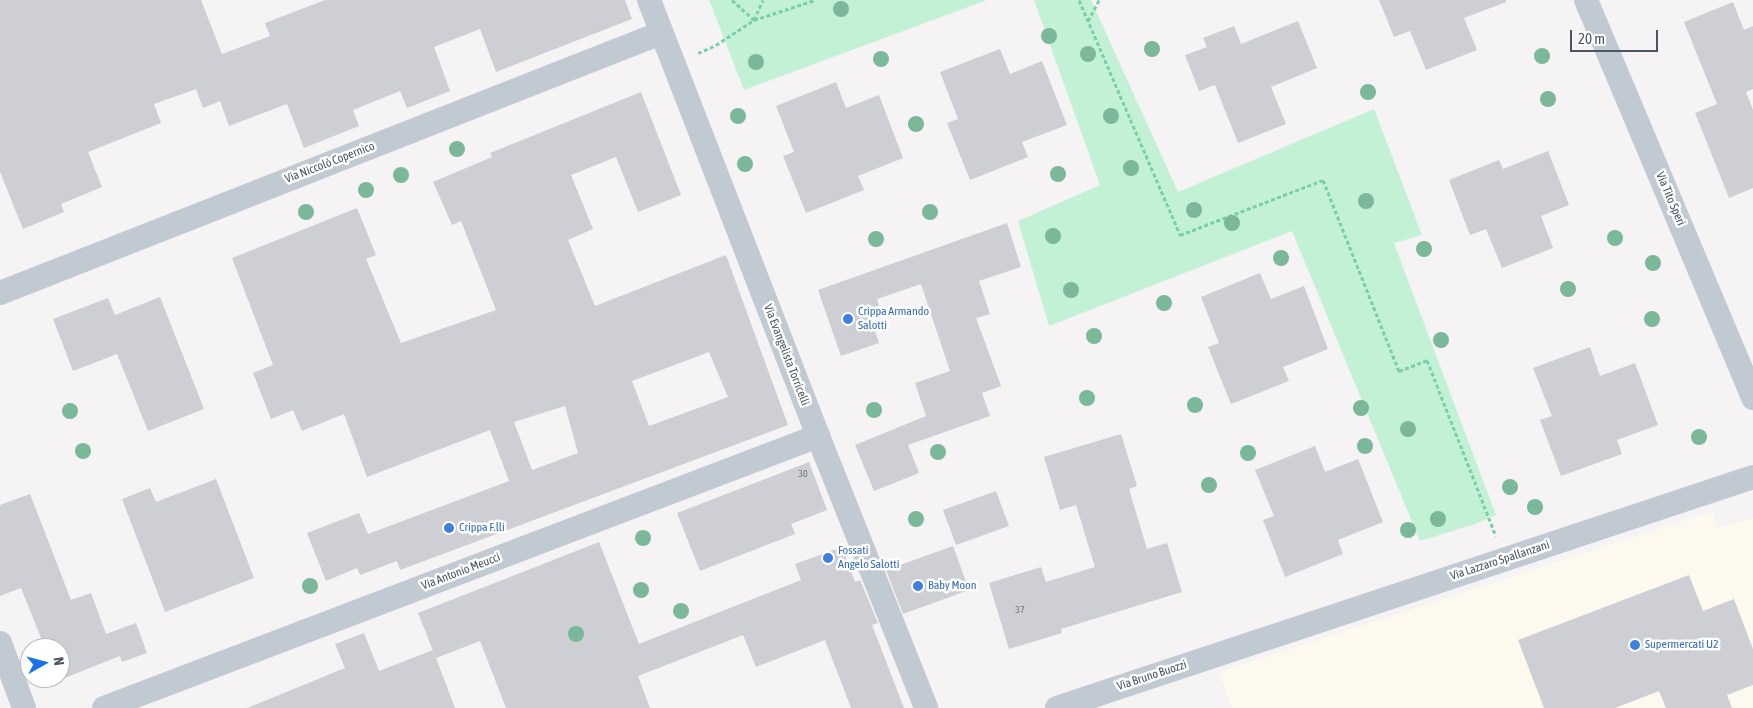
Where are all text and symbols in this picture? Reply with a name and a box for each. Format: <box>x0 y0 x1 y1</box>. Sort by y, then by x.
scale bar <box>1573 20 1660 52</box>
text: 20 m <box>1578 30 1605 47</box>
street label: Via Niccolò Copernico <box>283 139 377 187</box>
street label: Via Tito Speri <box>1652 170 1688 228</box>
street label: Via Evangelista Torricelli <box>760 302 812 408</box>
place label: Crippa Armando Salotti <box>858 305 929 333</box>
marker: Crippa Armando Salotti <box>842 313 854 325</box>
house number: 30 <box>798 468 808 480</box>
place label: Crippa F.lli <box>459 521 505 535</box>
marker: Crippa F.lli <box>443 522 455 534</box>
street label: Via Lazzaro Spallanzani <box>1448 538 1552 584</box>
place label: Fossati Angelo Salotti <box>838 544 899 572</box>
street label: Via Antonio Meucci <box>420 550 502 594</box>
marker: Fossati Angelo Salotti <box>822 552 834 564</box>
place label: Baby Moon <box>928 579 977 593</box>
marker: Baby Moon <box>912 580 924 592</box>
house number: 37 <box>1015 604 1025 616</box>
north arrow <box>20 638 70 688</box>
place label: Supermercati U2 <box>1645 638 1719 652</box>
marker: Supermercati U2 <box>1629 639 1641 651</box>
text: N <box>50 656 67 666</box>
street label: Via Bruno Buozzi <box>1115 658 1189 694</box>

